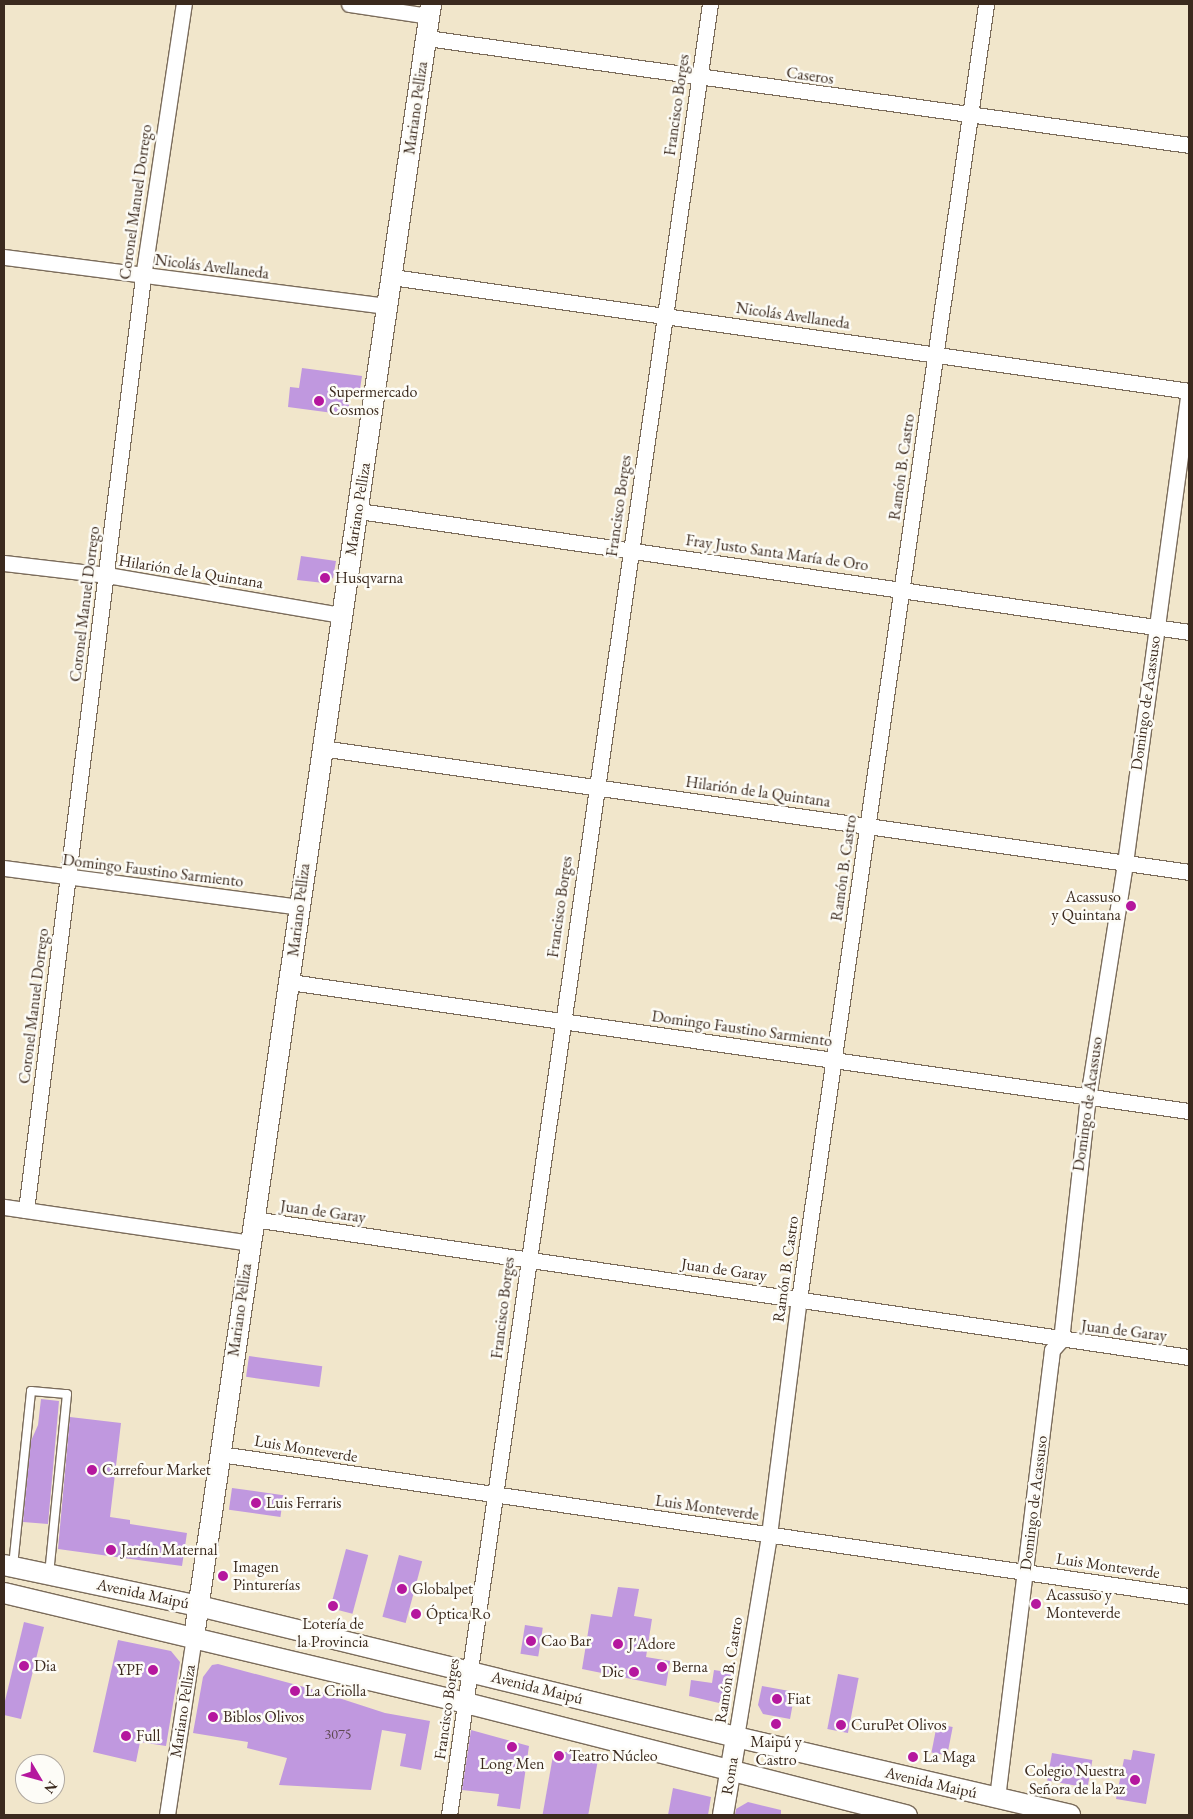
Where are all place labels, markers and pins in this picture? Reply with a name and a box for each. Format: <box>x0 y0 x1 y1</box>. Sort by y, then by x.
place label: Supermercado Cosmos <box>329 382 417 420</box>
marker: Supermercado Cosmos <box>313 395 325 407</box>
place label: Husqvarna <box>335 568 403 588</box>
marker: Husqvarna <box>319 572 331 584</box>
place label: Acassuso y Quintana <box>1052 887 1121 925</box>
marker: Acassuso y Quintana <box>1125 900 1137 912</box>
place label: Carrefour Market <box>102 1460 211 1480</box>
marker: Carrefour Market <box>86 1464 98 1476</box>
place label: Luis Ferraris <box>266 1493 342 1513</box>
marker: Luis Ferraris <box>250 1497 262 1509</box>
place label: Jardín Maternal <box>121 1540 218 1560</box>
marker: Jardín Maternal <box>105 1544 117 1556</box>
place label: Imagen Pinturerías <box>233 1557 300 1595</box>
marker: Imagen Pinturerías <box>217 1570 229 1582</box>
place label: Globalpet <box>412 1579 473 1599</box>
marker: Globalpet <box>396 1583 408 1595</box>
place label: Acassuso y Monteverde <box>1046 1585 1120 1623</box>
marker: Acassuso y Monteverde <box>1030 1598 1042 1610</box>
marker: Lotería de la Provincia <box>327 1600 339 1612</box>
place label: Óptica Ro <box>426 1604 491 1624</box>
marker: Óptica Ro <box>410 1608 422 1620</box>
place label: Lotería de la Provincia <box>297 1614 369 1652</box>
place label: Cao Bar <box>541 1631 591 1651</box>
place label: J'Adore <box>628 1634 675 1654</box>
marker: Cao Bar <box>525 1635 537 1647</box>
marker: J'Adore <box>612 1638 624 1650</box>
place label: Dia <box>34 1656 56 1676</box>
place label: Berna <box>672 1657 708 1677</box>
marker: Dia <box>18 1660 30 1672</box>
place label: YPF <box>117 1660 143 1680</box>
marker: Berna <box>656 1661 668 1673</box>
place label: Dic <box>602 1662 624 1682</box>
marker: YPF <box>147 1664 159 1676</box>
marker: Dic <box>628 1666 640 1678</box>
place label: La Criolla <box>305 1681 366 1701</box>
marker: La Criolla <box>289 1685 301 1697</box>
place label: Fiat <box>787 1689 811 1709</box>
marker: Fiat <box>771 1693 783 1705</box>
place label: Biblos Olivos <box>223 1707 304 1727</box>
marker: Biblos Olivos <box>207 1711 219 1723</box>
place label: CuruPet Olivos <box>851 1715 947 1735</box>
marker: Maipú y Castro <box>770 1718 782 1730</box>
marker: CuruPet Olivos <box>835 1719 847 1731</box>
place label: Full <box>136 1726 160 1746</box>
marker: Full <box>120 1730 132 1742</box>
place label: Maipú y Castro <box>750 1732 802 1770</box>
marker: Long Men <box>506 1741 518 1753</box>
place label: Teatro Núcleo <box>569 1746 658 1766</box>
place label: La Maga <box>923 1747 976 1767</box>
marker: Teatro Núcleo <box>553 1750 565 1762</box>
marker: La Maga <box>907 1751 919 1763</box>
place label: Long Men <box>480 1754 544 1774</box>
place label: Colegio Nuestra Señora de la Paz <box>1025 1761 1125 1799</box>
marker: Colegio Nuestra Señora de la Paz <box>1129 1774 1141 1786</box>

